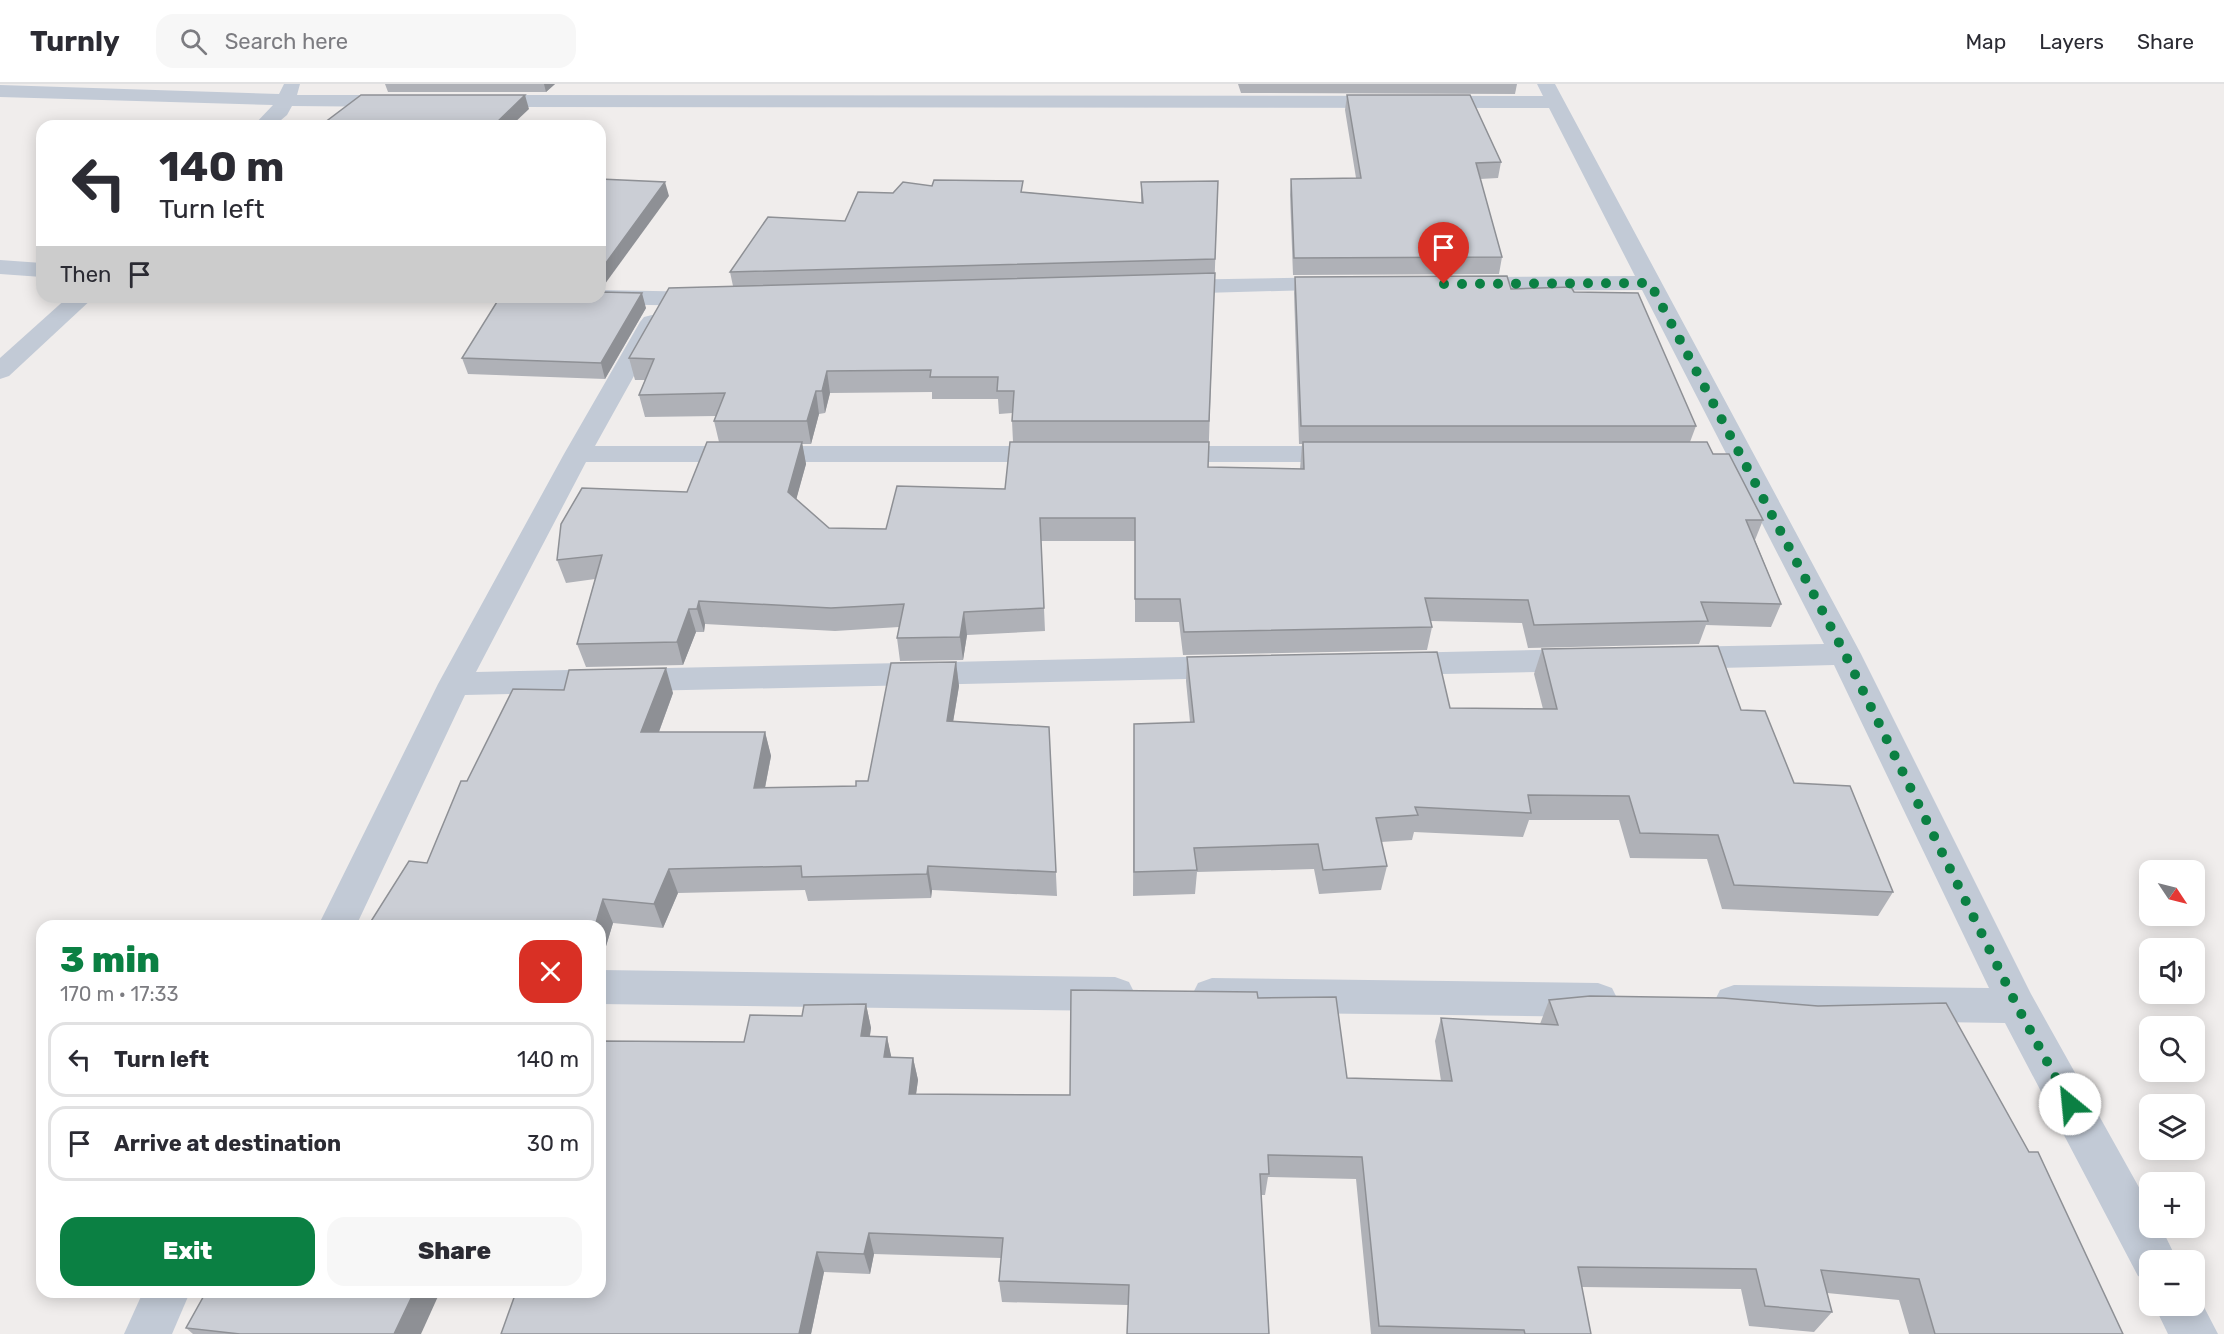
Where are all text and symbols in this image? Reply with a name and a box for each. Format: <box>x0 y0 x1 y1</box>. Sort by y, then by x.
search box <box>156 14 576 68</box>
text: Turnly <box>30 25 120 58</box>
icon: search <box>177 25 210 58</box>
text: Search here <box>225 28 348 55</box>
text: Map <box>1965 29 2006 54</box>
text: Layers <box>2039 29 2104 54</box>
text: Share <box>2137 29 2194 54</box>
text: 140 m <box>159 142 285 192</box>
icon: left <box>60 144 138 222</box>
text: Turn left <box>159 193 264 225</box>
pin <box>1418 222 1469 284</box>
icon: arrive <box>1427 231 1460 264</box>
icon: arrive <box>123 258 156 291</box>
text: Then <box>60 261 111 288</box>
north arrow <box>2139 860 2205 926</box>
map controls <box>2139 860 2205 1316</box>
text: 3 min <box>60 938 160 981</box>
button: sound <box>2139 938 2205 1004</box>
button: close <box>519 940 582 1003</box>
text: 170 m · 17:33 <box>60 982 179 1006</box>
button: search <box>2139 1016 2205 1082</box>
icon: left <box>63 1043 96 1076</box>
text: Turn left <box>114 1046 209 1073</box>
text: 140 m <box>517 1046 579 1073</box>
position arrow <box>2038 1072 2102 1136</box>
button: layers <box>2139 1094 2205 1160</box>
icon: arrive <box>63 1127 96 1160</box>
text: Arrive at destination <box>114 1130 341 1157</box>
text: 30 m <box>527 1130 579 1157</box>
button: + <box>2139 1172 2205 1238</box>
button: Exit <box>60 1217 315 1286</box>
button: Share <box>327 1217 582 1286</box>
button: − <box>2139 1250 2205 1316</box>

